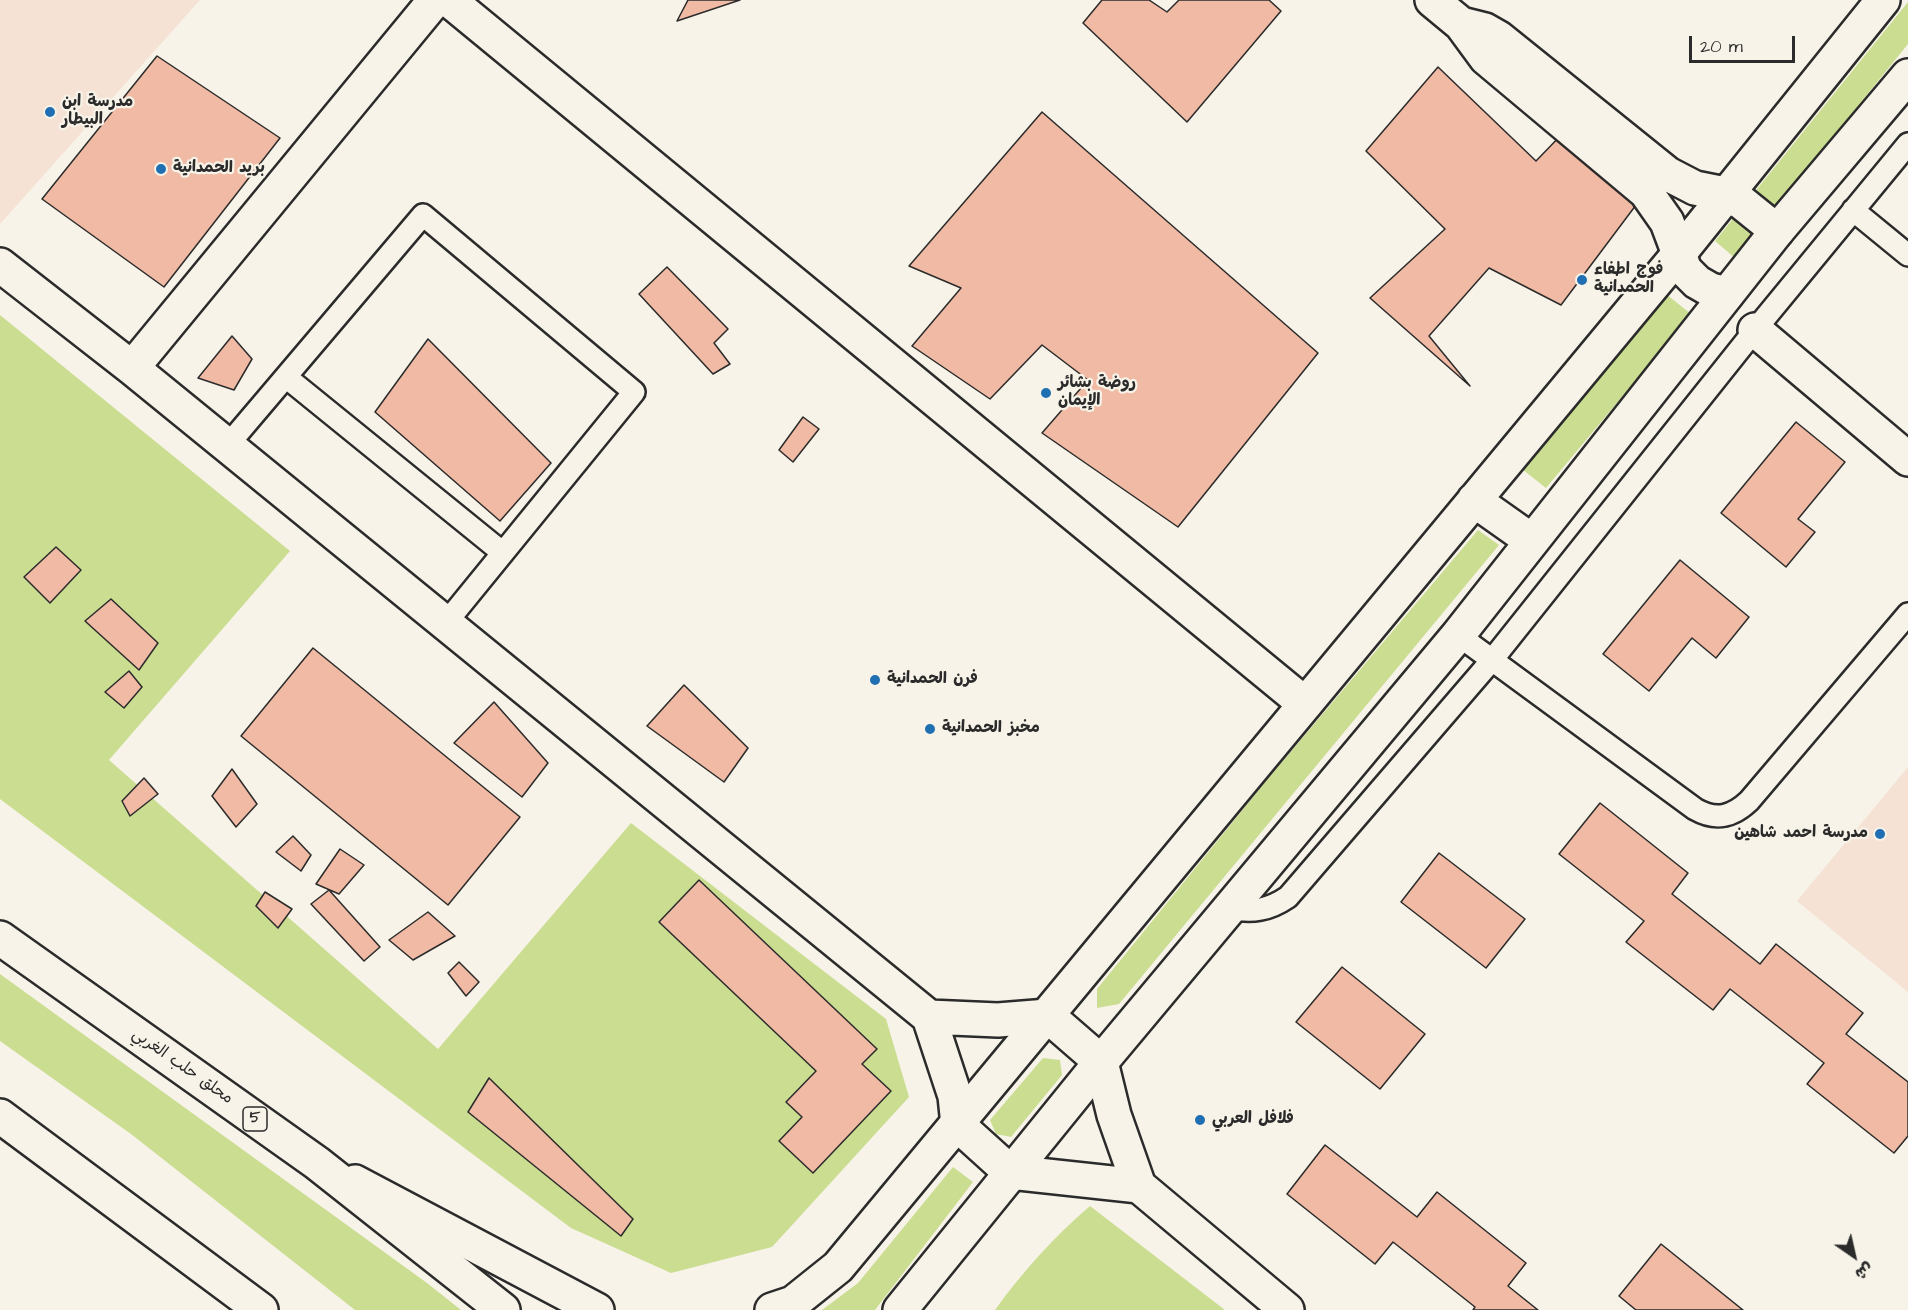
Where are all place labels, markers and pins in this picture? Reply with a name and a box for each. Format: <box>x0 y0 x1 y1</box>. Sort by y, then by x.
place label: مدرسة ابن البيطار <box>62 93 133 131</box>
marker: مدرسة ابن البيطار <box>43 105 57 119</box>
place label: بريد الحمدانية <box>173 159 265 179</box>
marker: بريد الحمدانية <box>154 162 168 176</box>
place label: فوج اطفاء الحمدانية <box>1594 261 1663 299</box>
marker: فوج اطفاء الحمدانية <box>1575 273 1589 287</box>
place label: روضة بشائر الإيمان <box>1058 374 1136 412</box>
marker: روضة بشائر الإيمان <box>1039 386 1053 400</box>
place label: فرن الحمدانية <box>887 670 978 690</box>
marker: فرن الحمدانية <box>868 673 882 687</box>
place label: مخبز الحمدانية <box>942 719 1040 739</box>
marker: مخبز الحمدانية <box>923 722 937 736</box>
place label: مدرسة احمد شاهين <box>1734 824 1868 844</box>
marker: مدرسة احمد شاهين <box>1873 827 1887 841</box>
place label: فلافل العربي <box>1212 1110 1294 1130</box>
marker: فلافل العربي <box>1193 1113 1207 1127</box>

